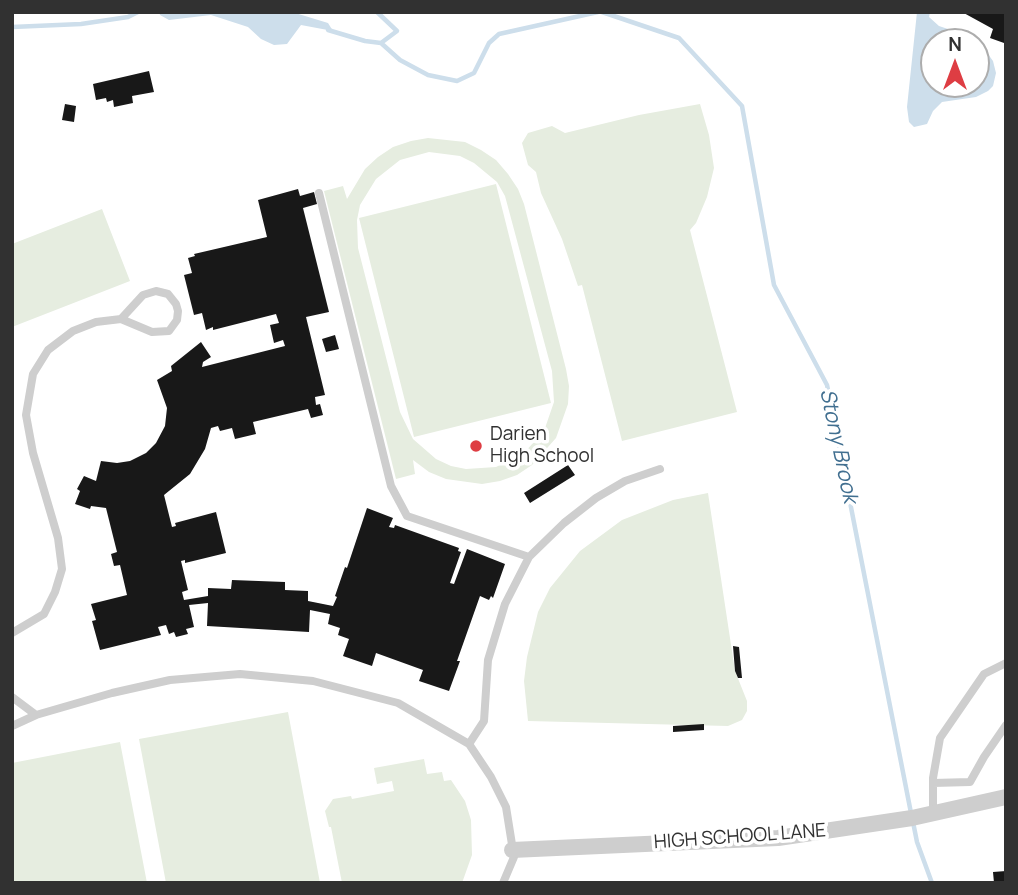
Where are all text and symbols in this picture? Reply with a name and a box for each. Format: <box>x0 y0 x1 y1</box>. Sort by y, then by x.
north arrow <box>920 28 990 98</box>
text: N <box>948 31 962 57</box>
water label: Stony Brook <box>814 387 862 505</box>
place label: Darien High School <box>490 424 594 468</box>
marker: Darien High School <box>468 438 484 454</box>
street label: HIGH SCHOOL LANE <box>653 820 827 854</box>

